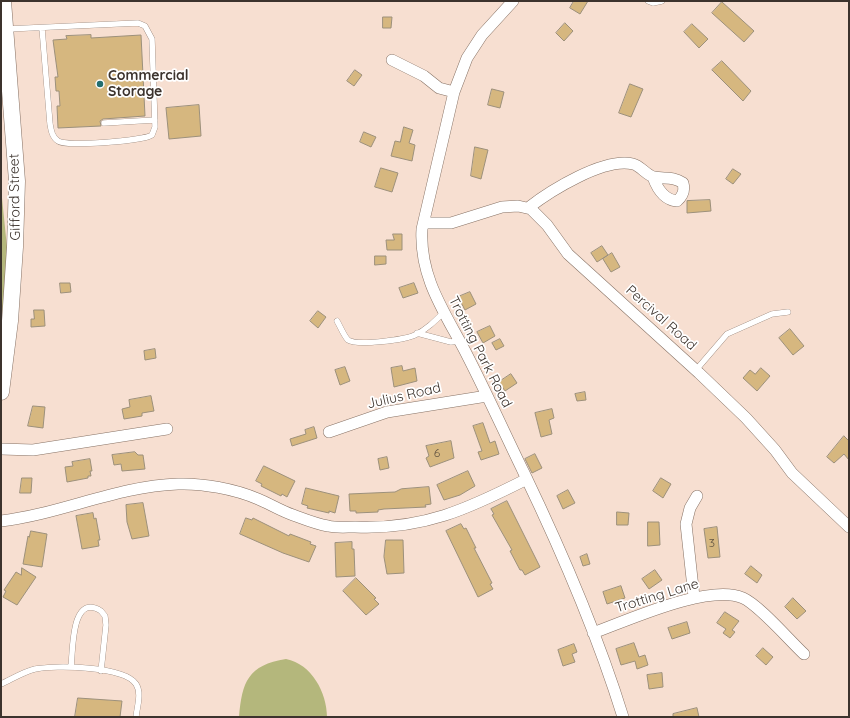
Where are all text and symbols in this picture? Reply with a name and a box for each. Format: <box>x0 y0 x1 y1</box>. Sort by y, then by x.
place label: Commercial Storage <box>108 68 189 100</box>
marker: Commercial Storage <box>95 79 105 89</box>
street label: Gifford Street <box>6 153 24 241</box>
street label: Percival Road <box>622 282 700 354</box>
street label: Trotting Park Road <box>445 294 515 410</box>
street label: Julius Road <box>365 379 443 413</box>
house number: 6 <box>434 446 440 460</box>
house number: 3 <box>709 536 715 550</box>
street label: Trotting Lane <box>613 575 701 617</box>

